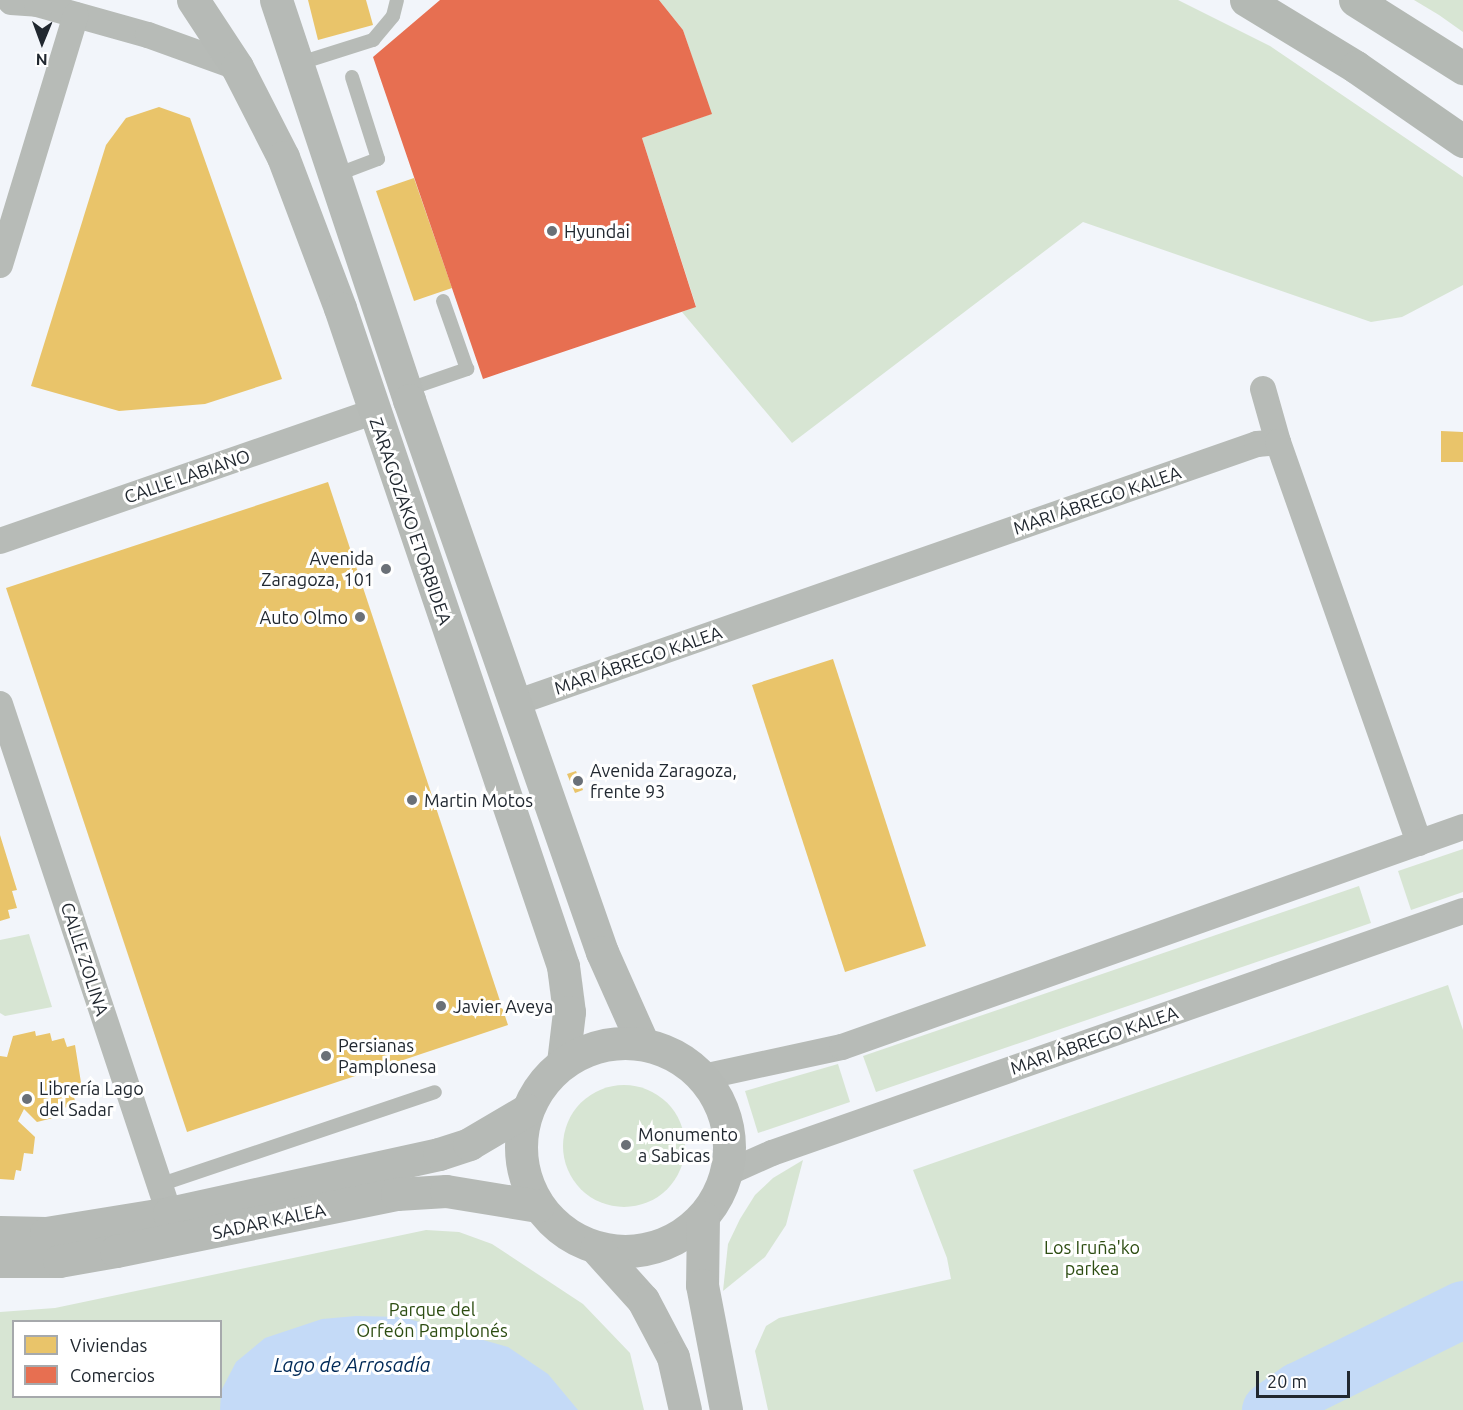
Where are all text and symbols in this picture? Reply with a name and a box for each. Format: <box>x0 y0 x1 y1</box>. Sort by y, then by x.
north arrow <box>12 12 72 72</box>
text: N <box>36 51 48 69</box>
place label: Hyundai <box>564 220 630 242</box>
marker: Hyundai <box>545 224 559 238</box>
street label: ZARAGOZAKO ETORBIDEA <box>365 414 457 628</box>
street label: CALLE LABIANO <box>121 444 253 508</box>
street label: MARI ÁBREGO KALEA <box>1010 461 1184 539</box>
place label: Avenida Zaragoza, 101 <box>261 548 374 590</box>
marker: Avenida Zaragoza, 101 <box>379 562 393 576</box>
place label: Auto Olmo <box>260 606 348 628</box>
marker: Auto Olmo <box>353 610 367 624</box>
street label: MARI ÁBREGO KALEA <box>551 621 725 699</box>
place label: Avenida Zaragoza, frente 93 <box>590 760 737 802</box>
marker: Avenida Zaragoza, frente 93 <box>571 774 585 788</box>
place label: Martin Motos <box>424 789 533 811</box>
marker: Martin Motos <box>405 793 419 807</box>
street label: CALLE ZOLINA <box>57 900 113 1018</box>
place label: Javier Aveya <box>453 995 553 1017</box>
marker: Javier Aveya <box>434 999 448 1013</box>
street label: MARI ÁBREGO KALEA <box>1007 1001 1181 1079</box>
place label: Persianas Pamplonesa <box>338 1035 436 1078</box>
marker: Persianas Pamplonesa <box>319 1049 333 1063</box>
place label: Librería Lago del Sadar <box>39 1078 144 1120</box>
marker: Librería Lago del Sadar <box>20 1092 34 1106</box>
place label: Monumento a Sabicas <box>638 1124 738 1166</box>
marker: Monumento a Sabicas <box>619 1138 633 1152</box>
street label: SADAR KALEA <box>210 1198 328 1244</box>
park label: Los Iruña'ko parkea <box>1044 1237 1140 1280</box>
park label: Parque del Orfeón Pamplonés <box>356 1299 508 1342</box>
legend <box>12 1320 222 1398</box>
text: Viviendas <box>70 1335 147 1355</box>
water label: Lago de Arrosadía <box>273 1352 431 1376</box>
scale bar <box>1259 1359 1354 1397</box>
text: Comercios <box>70 1365 155 1385</box>
text: 20 m <box>1267 1371 1307 1391</box>

